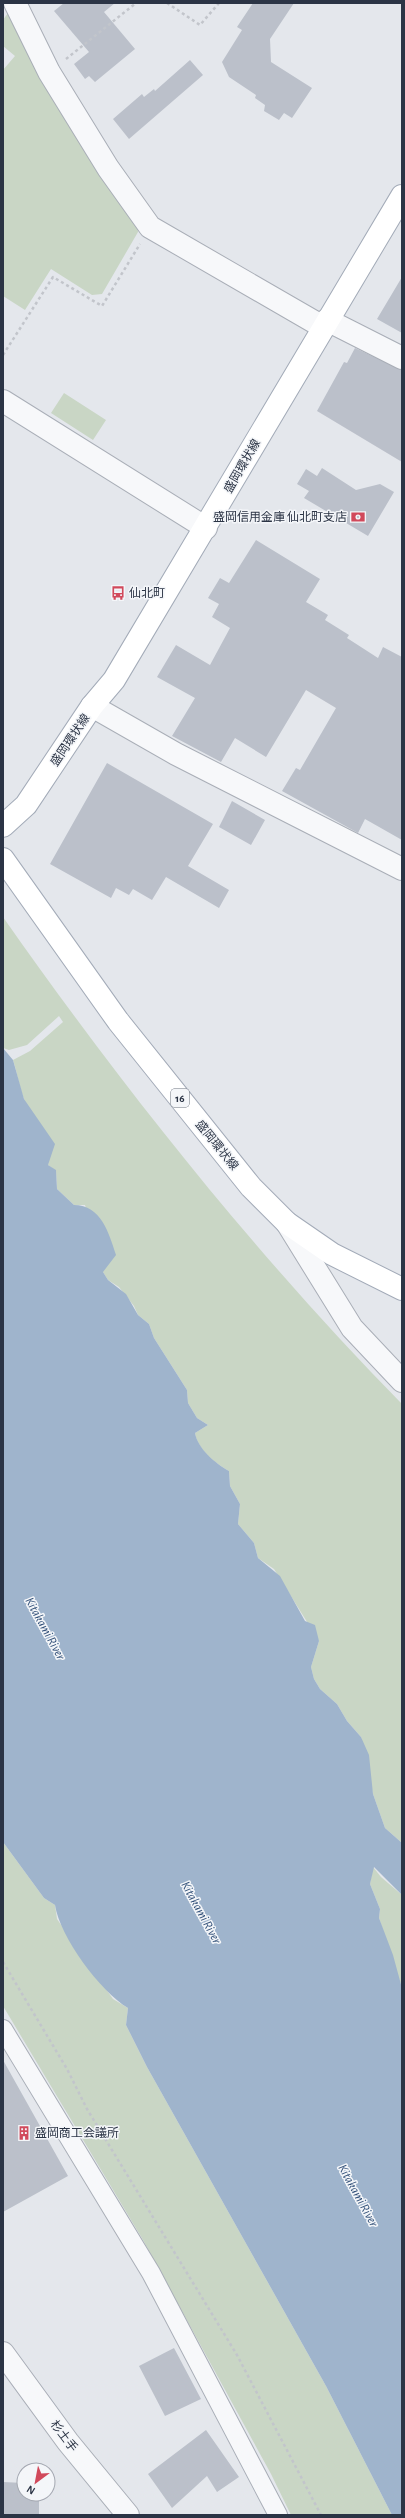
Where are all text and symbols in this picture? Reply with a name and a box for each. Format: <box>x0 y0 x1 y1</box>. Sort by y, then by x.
street label: 盛岡環状線 <box>221 437 262 495</box>
bank icon: 盛岡信用金庫 仙北町支店 <box>350 509 366 525</box>
place label: 盛岡信用金庫 仙北町支店 <box>213 510 347 523</box>
bus stop icon: 仙北町 <box>110 585 126 601</box>
place label: 仙北町 <box>129 586 165 599</box>
street label: 盛岡環状線 <box>47 711 92 768</box>
road number: 16 <box>171 1089 189 1107</box>
street label: 盛岡環状線 <box>193 1117 241 1172</box>
water label: Kitakami River <box>22 1595 67 1663</box>
water label: Kitakami River <box>178 1879 223 1947</box>
building icon: 盛岡商工会議所 <box>16 2125 32 2141</box>
place label: 盛岡商工会議所 <box>35 2126 119 2139</box>
water label: Kitakami River <box>335 2162 380 2230</box>
street label: 杉土手 <box>48 2418 80 2454</box>
north arrow <box>16 2462 56 2502</box>
text: N <box>25 2483 37 2497</box>

